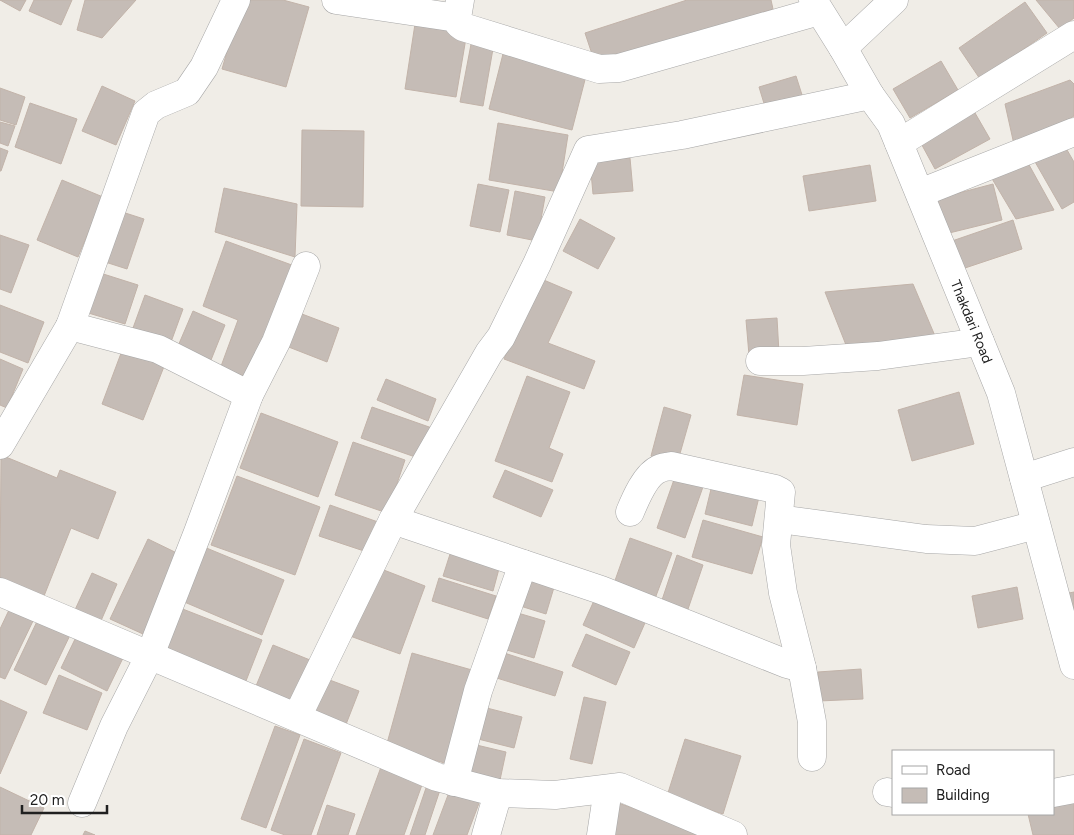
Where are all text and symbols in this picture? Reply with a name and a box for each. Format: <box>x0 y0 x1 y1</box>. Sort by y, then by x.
street label: Thakdari Road <box>947 277 996 366</box>
legend <box>892 750 1054 815</box>
text: Road <box>936 761 971 779</box>
scale bar <box>22 782 108 814</box>
text: Building <box>936 786 990 804</box>
text: 20 m <box>30 791 64 809</box>

